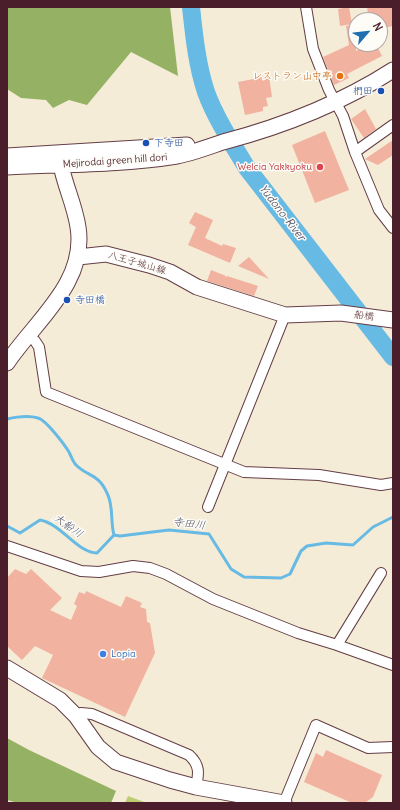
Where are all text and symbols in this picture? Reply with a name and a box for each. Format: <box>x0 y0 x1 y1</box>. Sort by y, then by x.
north arrow <box>348 12 388 52</box>
text: N <box>370 20 386 33</box>
place label: レストラン山中亭 <box>252 70 332 82</box>
marker: レストラン山中亭 <box>335 71 345 81</box>
place label: 椚田 <box>353 85 373 97</box>
marker: 椚田 <box>376 86 386 96</box>
place label: 下寺田 <box>154 137 184 149</box>
marker: 下寺田 <box>141 138 151 148</box>
street label: Mejirodai green hill dori <box>62 151 168 171</box>
place label: Welcia Yakkyoku <box>237 161 312 173</box>
marker: Welcia Yakkyoku <box>315 162 325 172</box>
water label: Yudono-River <box>256 183 308 243</box>
street label: 八王子城山線 <box>107 249 167 277</box>
place label: 寺田橋 <box>75 294 105 306</box>
marker: 寺田橋 <box>62 295 72 305</box>
street label: 船橋 <box>353 309 375 323</box>
water label: 大船川 <box>51 511 85 541</box>
water label: 寺田川 <box>172 515 206 533</box>
place label: Lopia <box>111 648 136 660</box>
marker: Lopia <box>98 649 108 659</box>

